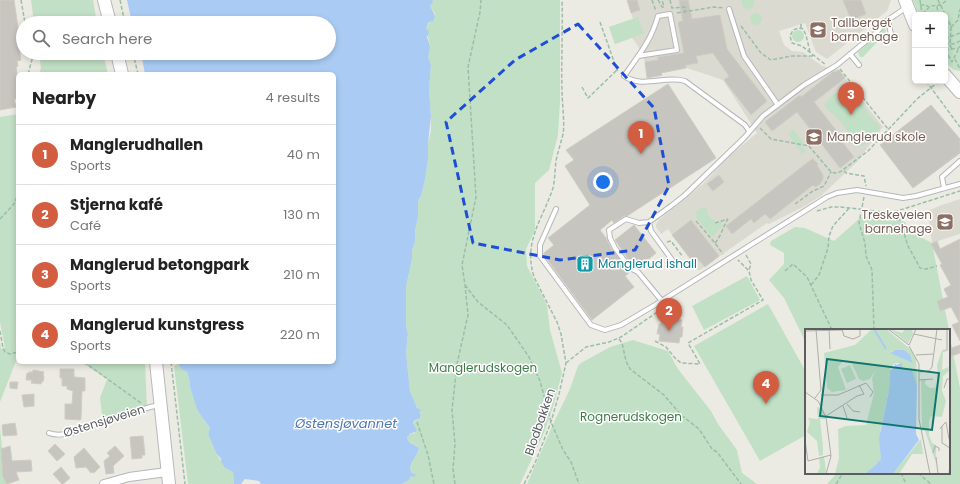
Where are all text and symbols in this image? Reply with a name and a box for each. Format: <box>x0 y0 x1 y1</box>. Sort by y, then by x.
map controls <box>912 12 948 84</box>
button: + <box>912 12 948 48</box>
place label: Tallberget barnehage <box>831 14 898 45</box>
search box <box>16 16 336 60</box>
school or university icon: Tallberget barnehage <box>808 20 828 40</box>
icon: search <box>30 27 52 49</box>
text: Search here <box>62 28 152 49</box>
button: − <box>912 48 948 84</box>
pin: 3 <box>838 82 864 115</box>
text: Nearby <box>32 86 96 110</box>
text: 4 results <box>266 88 320 107</box>
pin: 1 <box>628 121 654 154</box>
school or university icon: Manglerud skole <box>804 127 824 147</box>
place label: Manglerud skole <box>827 128 926 145</box>
text: Manglerudhallen <box>70 134 203 155</box>
text: 1 <box>43 145 47 164</box>
text: 40 m <box>287 145 320 164</box>
text: Sports <box>70 156 111 175</box>
your location <box>593 172 613 192</box>
text: Stjerna kafé <box>70 194 163 215</box>
text: 2 <box>41 205 49 224</box>
text: 130 m <box>283 205 320 224</box>
place label: Treskeveien barnehage <box>861 206 932 237</box>
school or university icon: Treskeveien barnehage <box>935 212 955 232</box>
text: Café <box>70 216 101 235</box>
text: Manglerud betongpark <box>70 254 249 275</box>
building icon: Manglerud ishall <box>575 254 595 274</box>
place label: Manglerud ishall <box>598 255 697 272</box>
text: 3 <box>41 265 49 284</box>
text: 210 m <box>283 265 320 284</box>
text: Sports <box>70 276 111 295</box>
pin: 2 <box>656 298 682 331</box>
text: Manglerud kunstgress <box>70 314 244 335</box>
text: 4 <box>41 325 49 344</box>
text: 220 m <box>280 325 320 344</box>
inset map <box>805 329 950 474</box>
text: Sports <box>70 336 111 355</box>
park label: Manglerudskogen <box>429 359 537 376</box>
pin: 4 <box>753 371 779 404</box>
street label: Blodbakken <box>520 386 559 458</box>
street label: Østensjøveien <box>61 400 147 441</box>
park label: Rognerudskogen <box>580 408 682 425</box>
water label: Østensjøvannet <box>294 414 397 433</box>

